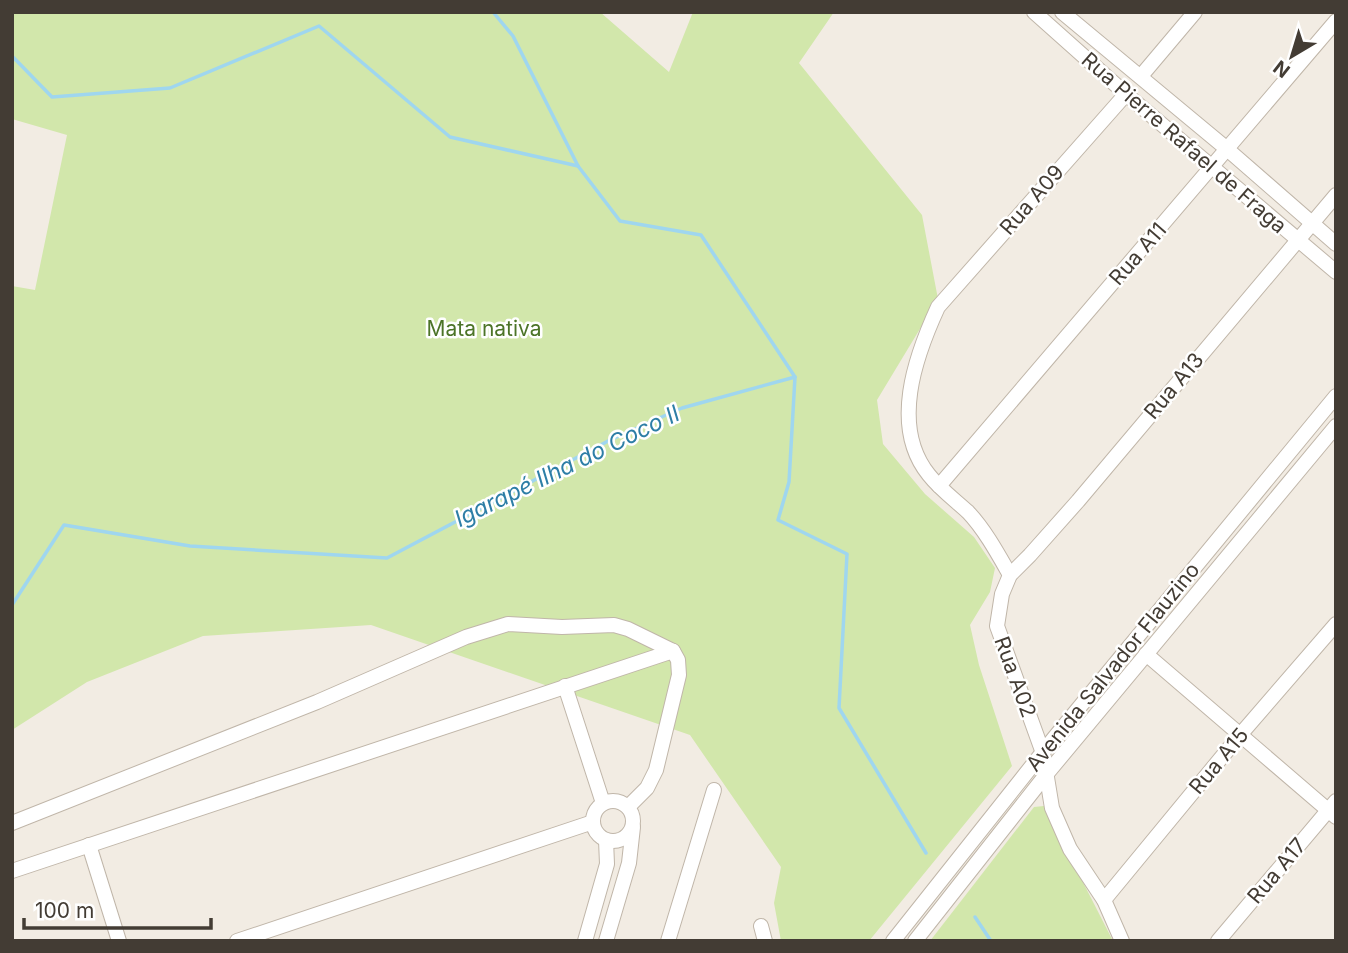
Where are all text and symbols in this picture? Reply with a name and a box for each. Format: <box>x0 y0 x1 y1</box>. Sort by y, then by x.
north arrow <box>1257 21 1327 91</box>
street label: Rua Pierre Rafael de Fraga <box>1077 47 1292 238</box>
text: N <box>1269 55 1295 83</box>
street label: Rua A09 <box>995 160 1069 240</box>
street label: Rua A11 <box>1104 217 1171 290</box>
park label: Mata nativa <box>426 316 542 341</box>
street label: Rua A13 <box>1139 347 1209 424</box>
water label: Igarapé Ilha do Coco II <box>450 399 684 533</box>
street label: Avenida Salvador Flauzino <box>1021 557 1205 776</box>
street label: Rua A02 <box>989 633 1042 721</box>
street label: Rua A15 <box>1184 722 1253 799</box>
street label: Rua A17 <box>1242 833 1311 909</box>
scale bar <box>24 886 212 930</box>
text: 100 m <box>35 898 94 923</box>

